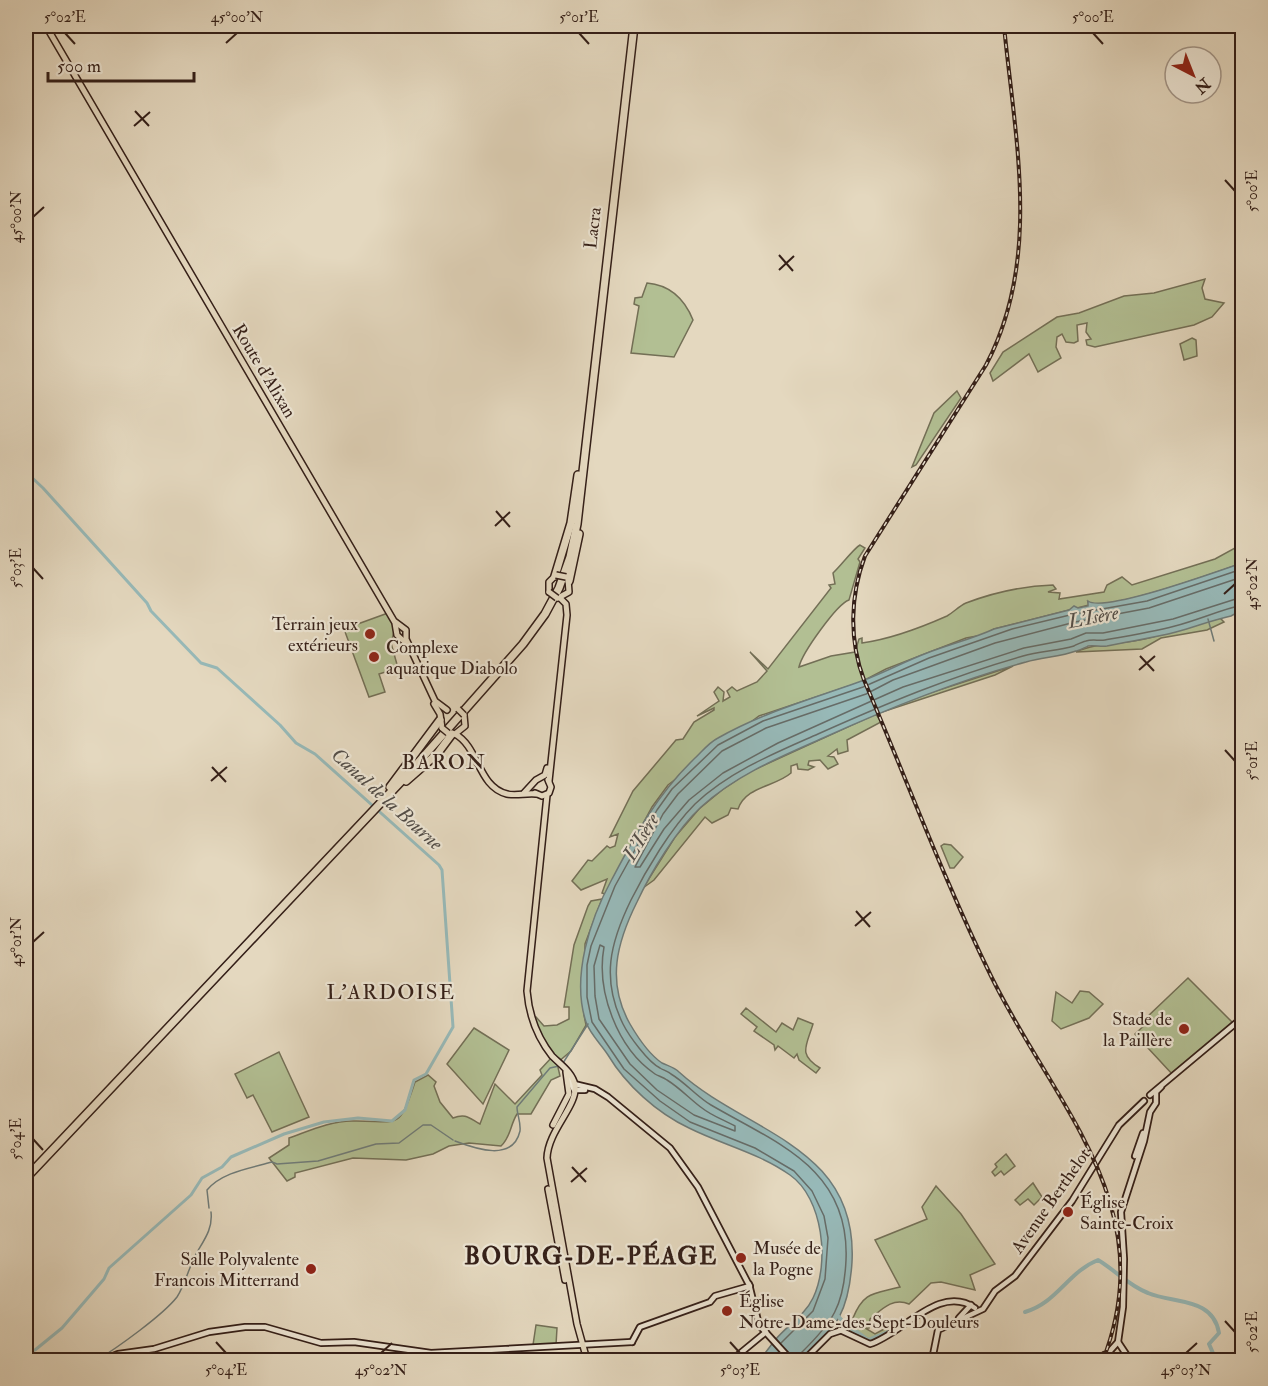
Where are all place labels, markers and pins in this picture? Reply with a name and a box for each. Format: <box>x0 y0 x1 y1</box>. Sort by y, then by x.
place label: Terrain jeux extérieurs <box>272 613 358 657</box>
marker: Terrain jeux extérieurs <box>363 627 377 641</box>
place label: Complexe aquatique Diabolo <box>386 636 518 680</box>
marker: Complexe aquatique Diabolo <box>367 650 381 664</box>
place label: Stade de la Paillère <box>1103 1008 1172 1052</box>
marker: Stade de la Paillère <box>1177 1022 1191 1036</box>
place label: Église Sainte-Croix <box>1080 1191 1173 1235</box>
marker: Église Sainte-Croix <box>1061 1205 1075 1219</box>
place label: Musée de la Pogne <box>753 1237 821 1281</box>
place label: Salle Polyvalente Francois Mitterrand <box>154 1248 299 1292</box>
marker: Musée de la Pogne <box>734 1251 748 1265</box>
marker: Salle Polyvalente Francois Mitterrand <box>304 1262 318 1276</box>
place label: Église Notre-Dame-des-Sept-Douleurs <box>739 1290 979 1334</box>
marker: Église Notre-Dame-des-Sept-Douleurs <box>720 1304 734 1318</box>

